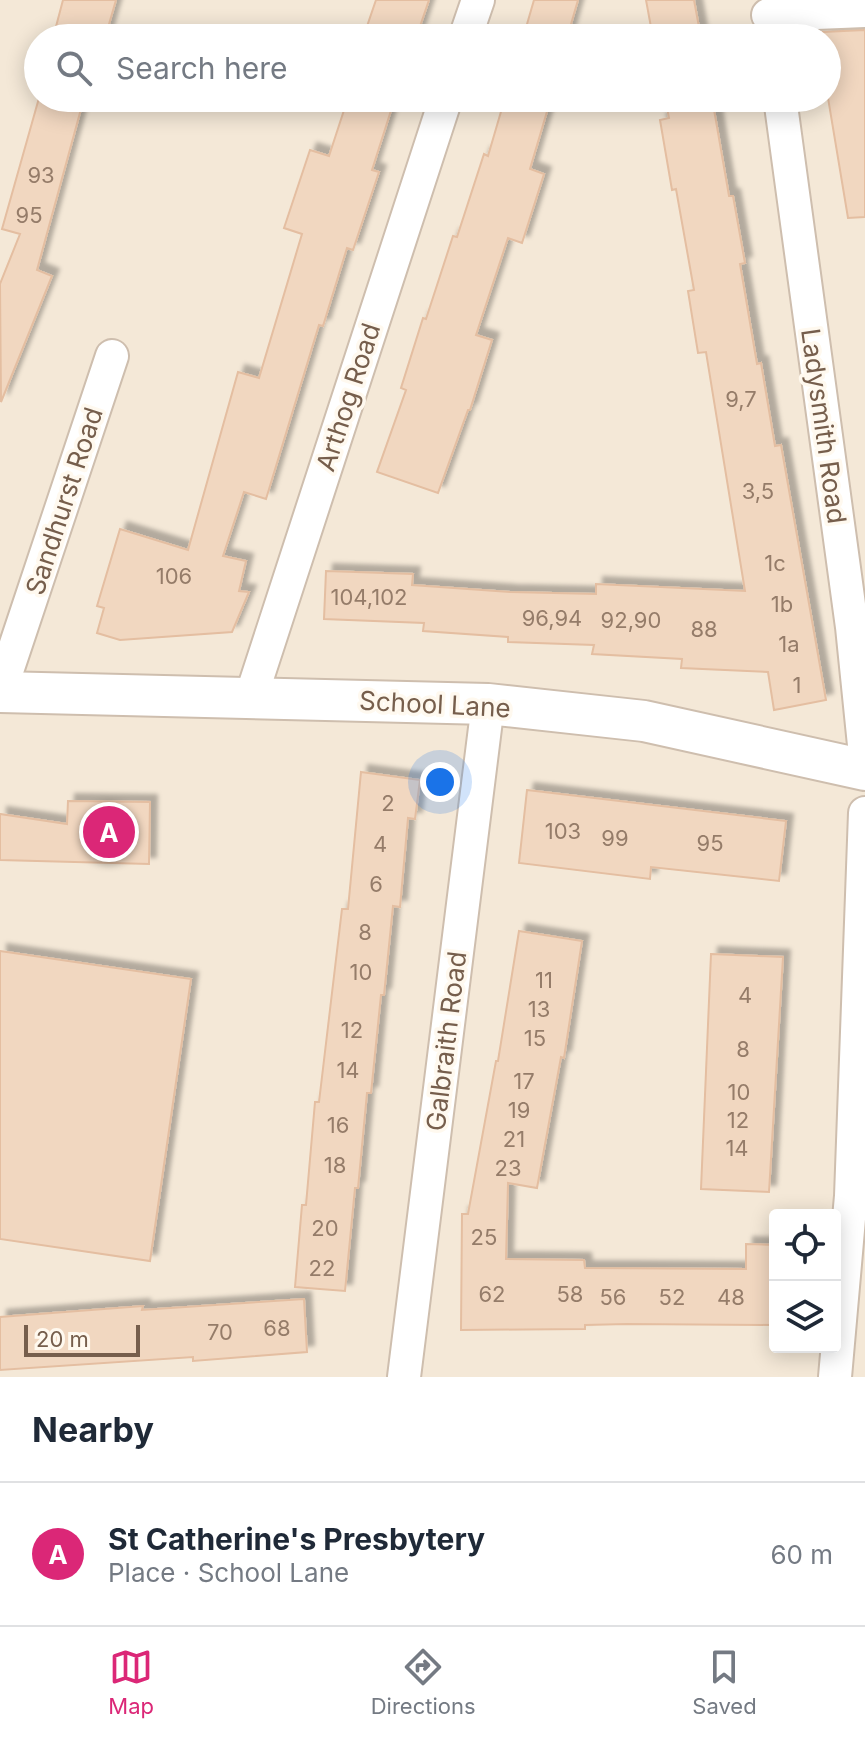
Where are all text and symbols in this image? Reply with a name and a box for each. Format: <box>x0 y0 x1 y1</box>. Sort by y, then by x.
search box <box>24 24 841 112</box>
icon: search <box>52 46 96 90</box>
text: Search here <box>116 50 288 86</box>
house number: 93 <box>27 162 55 188</box>
house number: 95 <box>15 202 43 228</box>
street label: Arthog Road <box>310 319 386 475</box>
street label: Ladysmith Road <box>795 326 853 526</box>
house number: 9,7 <box>725 386 757 412</box>
street label: Sandhurst Road <box>19 403 109 599</box>
house number: 3,5 <box>742 478 774 504</box>
house number: 1c <box>764 550 786 576</box>
house number: 106 <box>156 563 192 589</box>
house number: 104,102 <box>331 584 407 610</box>
house number: 1b <box>771 591 793 617</box>
house number: 96,94 <box>522 605 582 631</box>
house number: 92,90 <box>601 607 661 633</box>
house number: 88 <box>690 616 718 642</box>
house number: 1a <box>778 631 800 657</box>
house number: 1 <box>793 672 801 698</box>
street label: School Lane <box>359 685 511 723</box>
your location <box>420 762 460 802</box>
house number: 2 <box>381 790 395 816</box>
pin: A <box>83 802 135 862</box>
house number: 103 <box>545 818 581 844</box>
house number: 99 <box>601 825 629 851</box>
house number: 95 <box>696 830 724 856</box>
house number: 4 <box>373 831 387 857</box>
house number: 6 <box>369 871 383 897</box>
house number: 8 <box>358 919 372 945</box>
street label: Galbraith Road <box>420 949 472 1133</box>
house number: 10 <box>350 959 372 985</box>
house number: 11 <box>535 967 553 993</box>
house number: 4 <box>738 982 752 1008</box>
house number: 13 <box>528 996 550 1022</box>
house number: 12 <box>341 1017 363 1043</box>
house number: 15 <box>524 1025 546 1051</box>
house number: 8 <box>736 1036 750 1062</box>
house number: 14 <box>336 1057 360 1083</box>
house number: 17 <box>513 1068 535 1094</box>
house number: 10 <box>728 1079 750 1105</box>
house number: 19 <box>508 1097 530 1123</box>
house number: 12 <box>727 1107 749 1133</box>
house number: 16 <box>327 1112 349 1138</box>
house number: 21 <box>503 1126 525 1152</box>
house number: 14 <box>725 1135 749 1161</box>
house number: 18 <box>324 1152 346 1178</box>
house number: 23 <box>494 1155 522 1181</box>
map controls <box>769 1209 841 1353</box>
button: locate <box>769 1209 841 1281</box>
house number: 20 <box>311 1215 339 1241</box>
house number: 25 <box>471 1224 497 1250</box>
house number: 22 <box>309 1255 335 1281</box>
house number: 62 <box>478 1281 506 1307</box>
house number: 58 <box>557 1281 583 1307</box>
button: layers <box>769 1281 841 1353</box>
house number: 56 <box>599 1284 627 1310</box>
house number: 52 <box>659 1284 685 1310</box>
house number: 48 <box>717 1284 745 1310</box>
house number: 68 <box>263 1315 291 1341</box>
house number: 70 <box>207 1319 233 1345</box>
scale bar <box>24 1321 140 1357</box>
text: 20 m <box>36 1326 89 1352</box>
text: Nearby <box>32 1409 154 1450</box>
text: St Catherine's Presbytery <box>108 1521 485 1557</box>
text: A <box>48 1539 68 1570</box>
text: 60 m <box>770 1539 833 1570</box>
text: Place · School Lane <box>108 1557 349 1588</box>
tab: Map <box>108 1645 154 1719</box>
tab: Directions <box>371 1645 476 1719</box>
tab: Saved <box>692 1645 757 1719</box>

